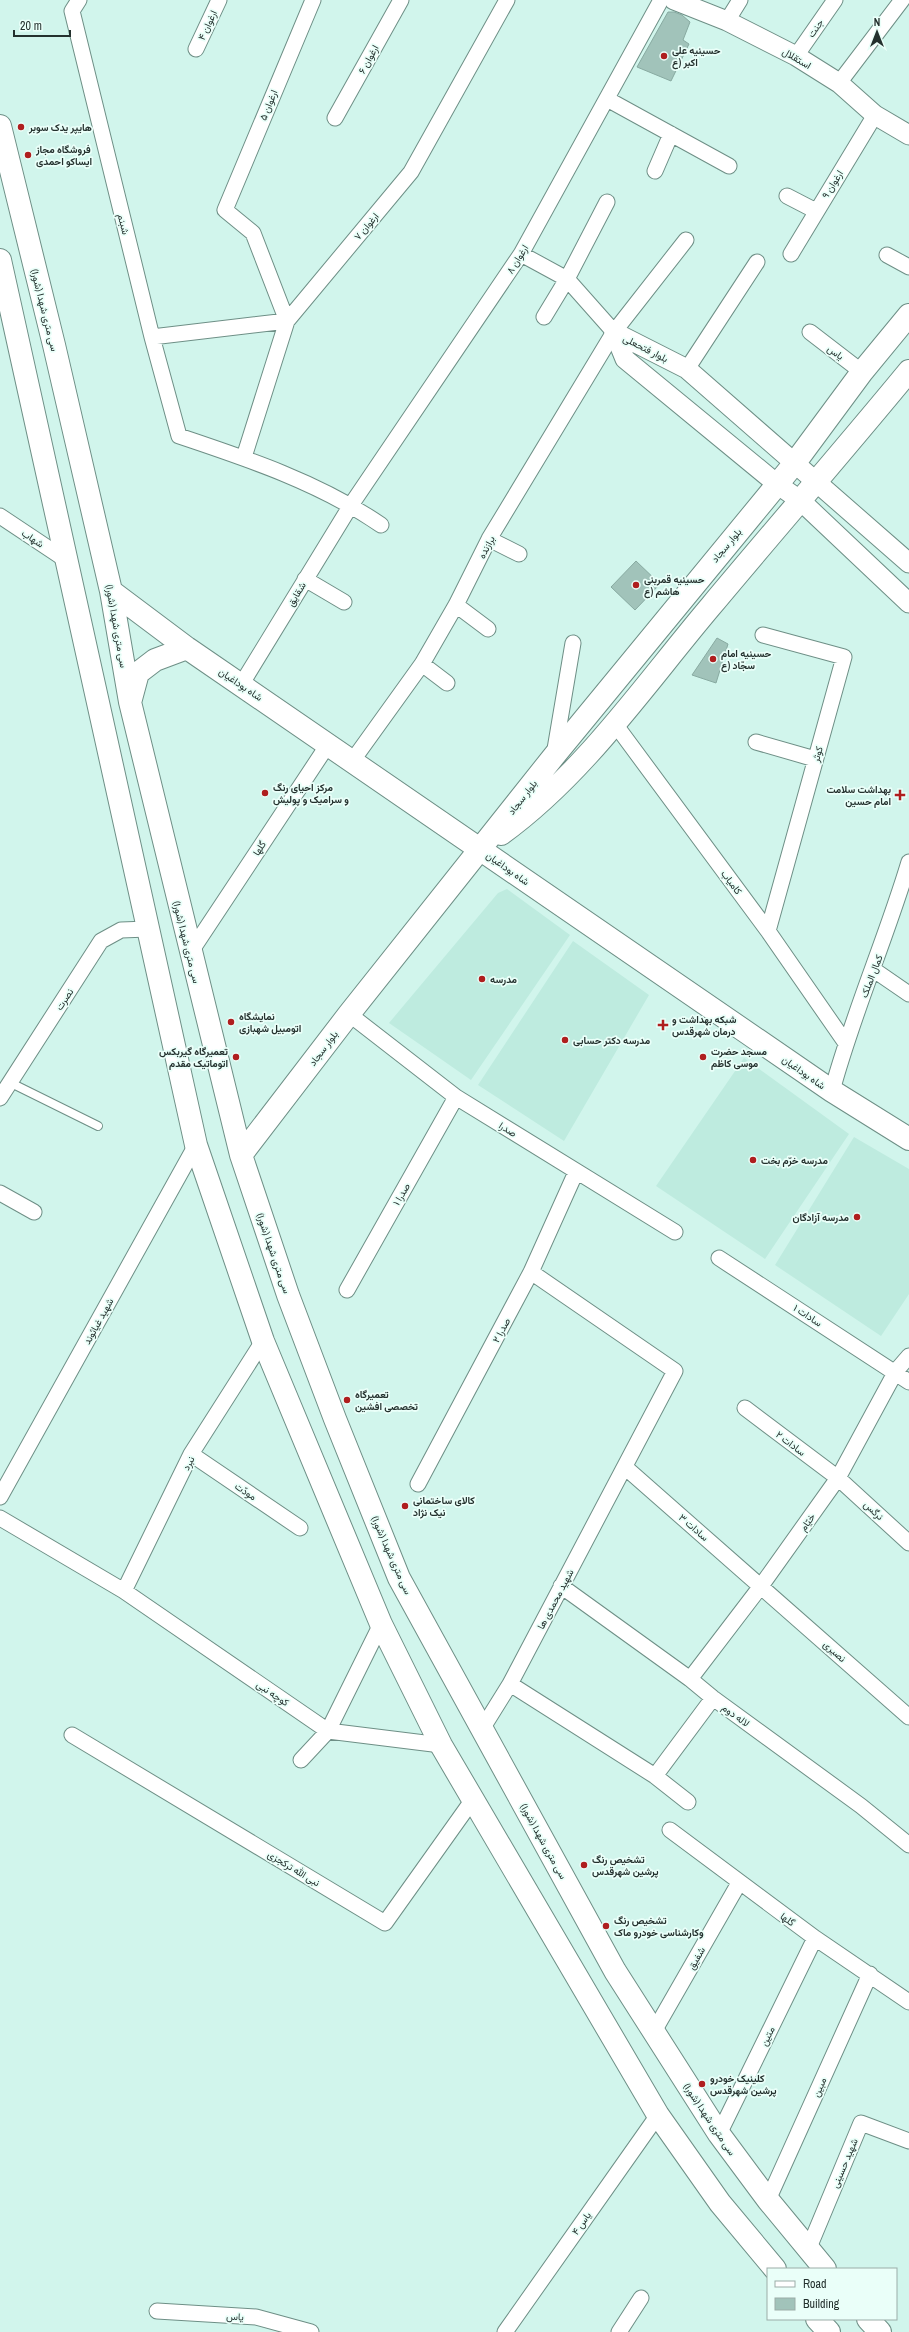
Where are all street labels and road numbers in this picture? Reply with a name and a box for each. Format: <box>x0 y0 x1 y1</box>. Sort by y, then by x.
street label: ارغوان ۴ <box>195 8 220 42</box>
street label: جنت <box>805 16 826 40</box>
street label: ارغوان ۶ <box>355 43 382 76</box>
street label: استقلال <box>780 45 814 72</box>
street label: ارغوان ۵ <box>256 88 280 122</box>
street label: ارغوان ۹ <box>819 168 846 201</box>
street label: ارغوان ۷ <box>351 210 382 243</box>
street label: شبنم <box>115 212 132 236</box>
street label: ارغوان ۸ <box>503 242 531 276</box>
street label: سی متری شهدا (شورا) <box>28 268 61 353</box>
street label: بلوار فتحعلی <box>621 332 671 365</box>
street label: یاس <box>825 342 847 363</box>
street label: شهاب <box>19 526 47 551</box>
street label: بلوار سجاد <box>708 526 744 565</box>
street label: برازنده <box>475 534 498 561</box>
street label: شقایق <box>284 580 309 609</box>
street label: سی متری شهدا (شورا) <box>103 583 130 669</box>
street label: شاه بوداغیان <box>216 665 265 704</box>
street label: کوثر <box>809 744 826 764</box>
street label: بلوار سجاد <box>505 777 540 817</box>
street label: گلها <box>250 838 269 858</box>
street label: شاه بوداغیان <box>483 849 532 888</box>
street label: کامیاب <box>718 867 745 898</box>
street label: سی متری شهدا (شورا) <box>170 900 203 985</box>
street label: کمال الملک <box>857 952 886 1000</box>
street label: نصرت <box>53 986 76 1013</box>
street label: بلوار سجاد <box>306 1028 341 1068</box>
street label: شاه بوداغیان <box>779 1053 828 1092</box>
street label: صدرا <box>496 1119 519 1140</box>
street label: صدرا ۱ <box>390 1181 413 1208</box>
street label: سی متری شهدا (شورا) <box>254 1211 293 1295</box>
street label: شهید غیاثوند <box>80 1296 117 1347</box>
street label: سادات ۱ <box>791 1301 825 1330</box>
street label: صدرا ۲ <box>490 1316 513 1345</box>
street label: سادات ۲ <box>773 1428 808 1459</box>
street label: نبرد <box>179 1454 198 1472</box>
street label: مودّت <box>232 1480 259 1503</box>
street label: نرگس <box>861 1498 886 1523</box>
street label: سادات ۳ <box>676 1511 711 1544</box>
street label: خیّام <box>797 1511 818 1534</box>
street label: سی متری شهدا (شورا) <box>368 1514 415 1597</box>
street label: شهید محمدی ها <box>534 1567 577 1632</box>
street label: نصیری <box>821 1638 849 1665</box>
street label: کوچه نبی <box>253 1678 292 1710</box>
street label: لاله دوم <box>719 1701 752 1730</box>
street label: سی متری شهدا (شورا) <box>517 1801 570 1881</box>
street label: نبی الله ترکجزی <box>265 1848 323 1889</box>
street label: گلها <box>778 1910 798 1929</box>
street label: شفیق <box>685 1944 708 1972</box>
street label: متین <box>757 2024 778 2048</box>
street label: مبین <box>809 2075 829 2099</box>
street label: سی متری شهدا (شورا) <box>681 2081 739 2158</box>
street label: شهید حسینی <box>828 2136 861 2190</box>
street label: یاس ۴ <box>569 2209 594 2237</box>
street label: یاس <box>226 2310 244 2323</box>

